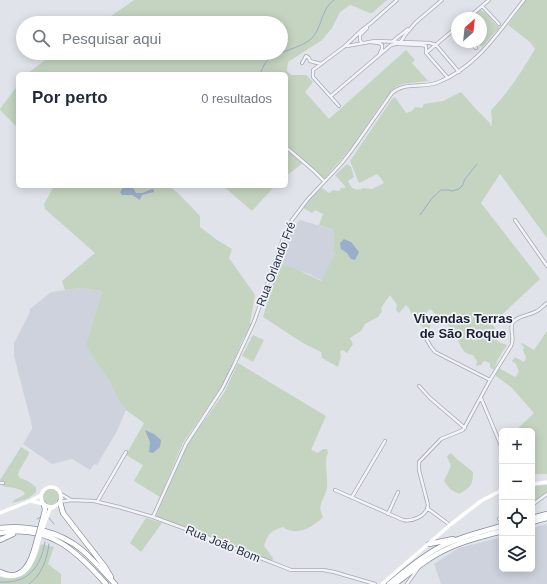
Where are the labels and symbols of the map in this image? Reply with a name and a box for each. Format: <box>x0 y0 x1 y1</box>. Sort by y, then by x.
north arrow <box>451 12 487 48</box>
street label: Rua Orlando Fré <box>253 219 299 308</box>
district label: Vivendas Terras de São Roque <box>413 311 513 341</box>
street label: Rua João Bom <box>184 523 262 565</box>

